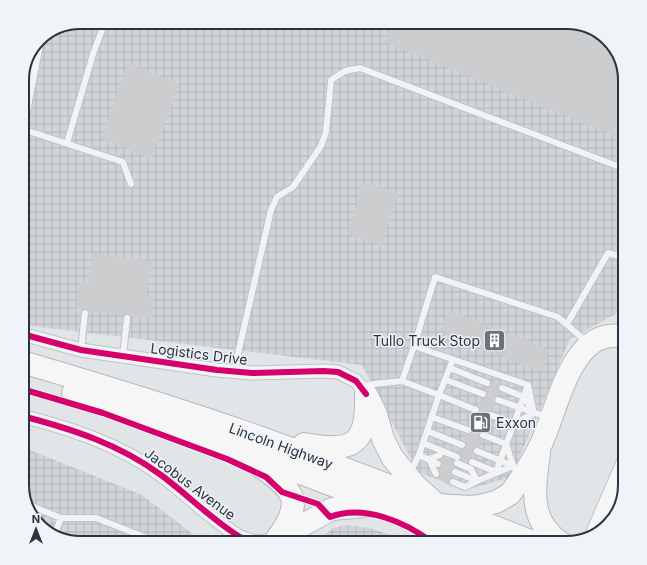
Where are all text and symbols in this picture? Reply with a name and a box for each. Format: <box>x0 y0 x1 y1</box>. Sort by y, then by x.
building icon: Tullo Truck Stop <box>482 328 508 354</box>
place label: Tullo Truck Stop <box>373 332 480 349</box>
street label: Logistics Drive <box>150 339 249 368</box>
fuel station icon: Exxon <box>467 410 493 436</box>
place label: Exxon <box>496 414 536 431</box>
street label: Lincoln Highway <box>227 419 336 472</box>
street label: Jacobus Avenue <box>141 444 239 523</box>
north arrow <box>16 509 56 549</box>
text: N <box>32 512 40 526</box>

